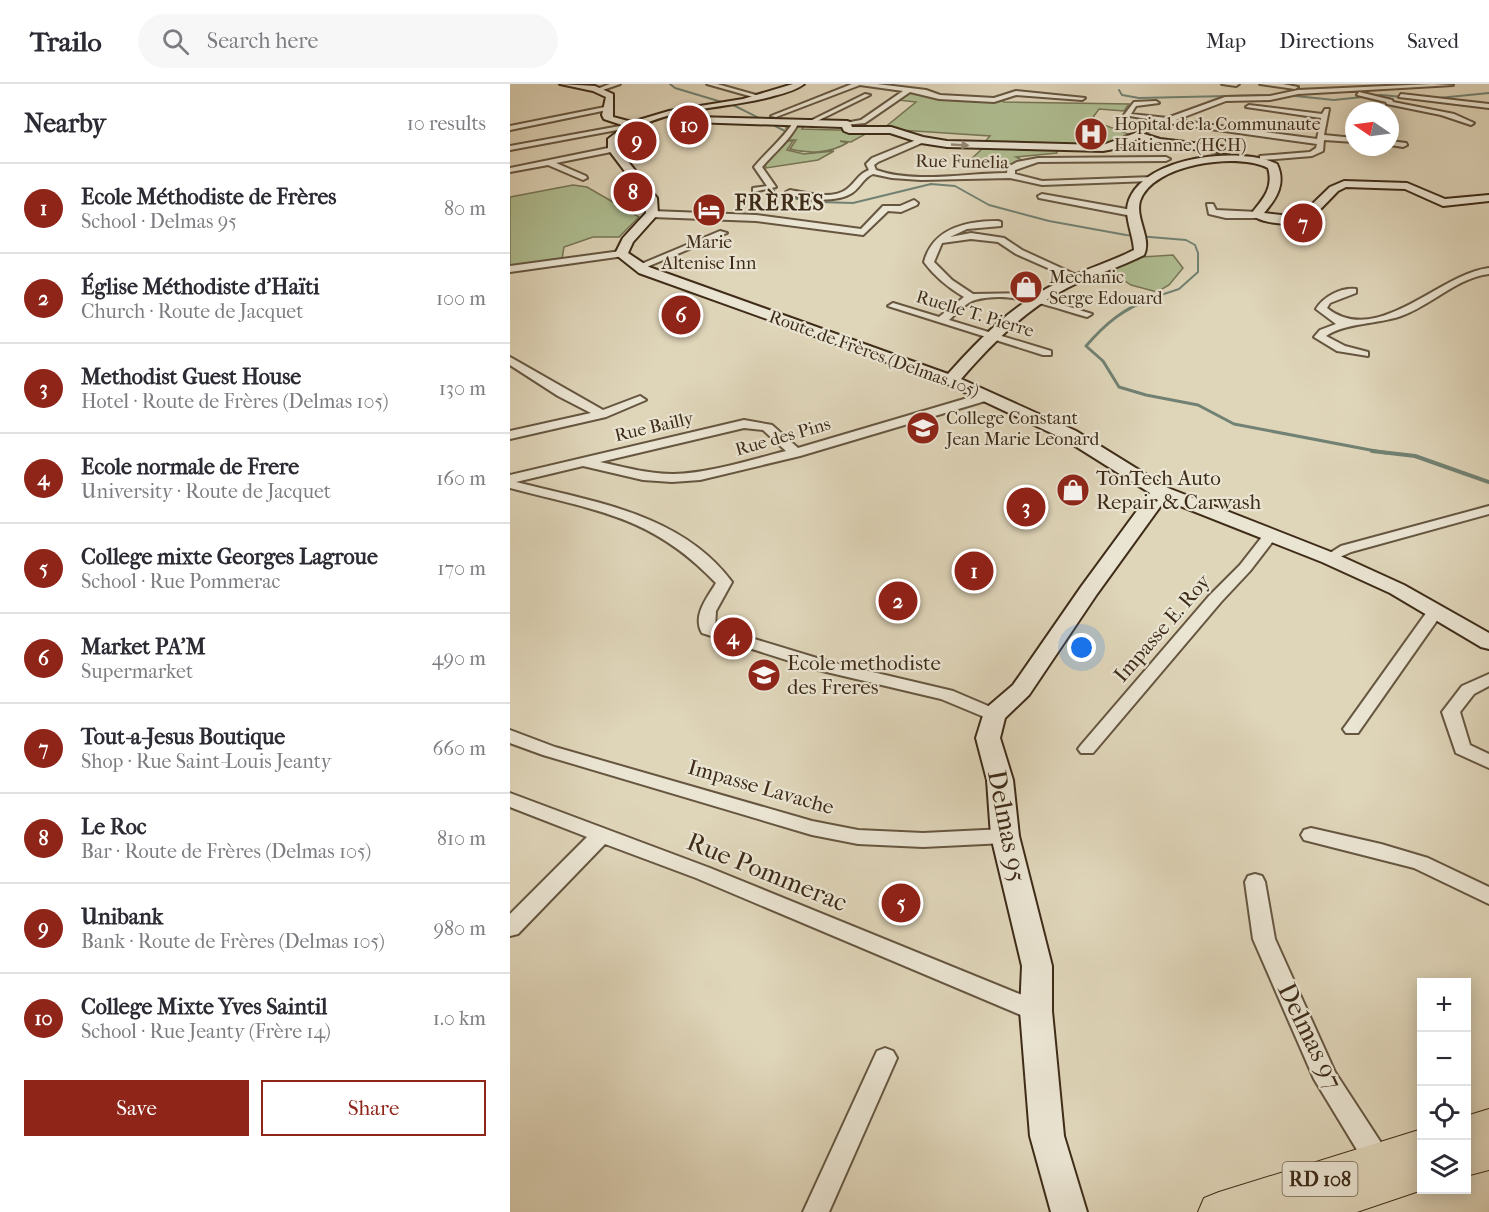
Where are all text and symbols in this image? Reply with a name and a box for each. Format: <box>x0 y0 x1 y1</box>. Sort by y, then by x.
search box <box>138 14 558 68</box>
text: Trailo <box>30 25 102 58</box>
icon: search <box>159 25 192 58</box>
text: Search here <box>207 28 318 54</box>
text: Map <box>1206 29 1246 53</box>
text: Directions <box>1279 29 1374 53</box>
text: Saved <box>1407 29 1459 53</box>
pin: 10 <box>670 102 708 147</box>
north arrow <box>1345 102 1399 156</box>
text: Nearby <box>24 108 106 139</box>
text: 10 results <box>407 112 486 135</box>
place label: Hopital de la Communaute Haitienne (HCH) <box>1114 114 1321 156</box>
hospital icon: Hopital de la Communaute Haitienne (HCH) <box>1073 116 1109 152</box>
pin: 9 <box>618 118 656 164</box>
one-way arrow <box>951 140 970 149</box>
street label: Rue Funelia <box>915 151 1009 173</box>
pin: 8 <box>614 170 652 214</box>
text: Ecole Méthodiste de Frères <box>81 184 336 210</box>
district label: FRÈRES <box>734 188 825 216</box>
hotel icon: Marie Altenise Inn <box>691 192 727 228</box>
text: 1 <box>40 197 47 220</box>
text: 80 m <box>444 197 486 220</box>
pin: 7 <box>1284 200 1322 246</box>
text: School · Delmas 95 <box>81 210 237 233</box>
place label: Marie Altenise Inn <box>661 232 757 274</box>
place label: Mechanic Serge Edouard <box>1049 267 1163 309</box>
shop icon: Mechanic Serge Edouard <box>1008 269 1044 305</box>
text: Église Méthodiste d'Haïti <box>81 274 320 300</box>
street label: Ruelle T. Pierre <box>914 286 1037 342</box>
text: 2 <box>38 287 49 310</box>
text: 100 m <box>436 287 486 310</box>
pin: 6 <box>662 292 700 338</box>
text: Church · Route de Jacquet <box>81 300 303 323</box>
street label: Route de Frères (Delmas 105) <box>766 306 982 402</box>
text: Methodist Guest House <box>81 364 301 390</box>
text: 3 <box>39 377 48 400</box>
text: 130 m <box>439 377 486 400</box>
text: Hotel · Route de Frères (Delmas 105) <box>81 390 389 413</box>
street label: Rue Bailly <box>613 407 697 446</box>
place label: College Constant Jean Marie Leonard <box>944 408 1099 450</box>
school or university icon: College Constant Jean Marie Leonard <box>905 410 941 446</box>
street label: Rue des Pins <box>733 413 833 461</box>
text: Ecole normale de Frere <box>81 454 299 480</box>
place label: TonTech Auto Repair & Carwash <box>1096 466 1262 514</box>
text: 4 <box>38 467 49 490</box>
text: 160 m <box>436 467 486 490</box>
shop icon: TonTech Auto Repair & Carwash <box>1055 472 1091 508</box>
text: University · Route de Jacquet <box>81 480 331 503</box>
pin: 3 <box>1006 484 1046 530</box>
text: College mixte Georges Lagroue <box>81 544 378 570</box>
pin: 1 <box>954 548 994 594</box>
text: 5 <box>39 557 48 580</box>
text: 170 m <box>437 557 486 580</box>
street label: Impasse E. Roy <box>1109 569 1216 687</box>
text: School · Rue Pommerac <box>81 570 280 593</box>
pin: 2 <box>878 578 918 624</box>
pin: 4 <box>714 614 752 660</box>
your location <box>1067 633 1096 662</box>
text: Market PA'M <box>81 634 206 660</box>
text: 6 <box>38 647 49 670</box>
text: 490 m <box>432 647 486 670</box>
place label: Ecole methodiste des Freres <box>787 651 941 699</box>
school or university icon: Ecole methodiste des Freres <box>746 657 782 693</box>
text: Supermarket <box>81 660 193 683</box>
text: Tout-a-Jesus Boutique <box>81 724 285 750</box>
text: 7 <box>39 737 48 760</box>
text: 660 m <box>432 737 486 760</box>
text: Shop · Rue Saint-Louis Jeanty <box>81 750 331 773</box>
street label: Impasse Lavache <box>685 755 837 819</box>
street label: Delmas 95 <box>981 767 1033 885</box>
text: Le Roc <box>81 814 147 840</box>
street label: Rue Pommerac <box>682 826 852 918</box>
text: 8 <box>38 827 49 850</box>
text: 810 m <box>437 827 486 850</box>
text: Bar · Route de Frères (Delmas 105) <box>81 840 371 863</box>
pin: 5 <box>882 880 920 926</box>
text: Unibank <box>81 904 163 930</box>
text: 9 <box>38 917 49 940</box>
text: 980 m <box>434 917 486 940</box>
text: Bank · Route de Frères (Delmas 105) <box>81 930 385 953</box>
street label: Delmas 97 <box>1271 978 1349 1094</box>
map controls <box>1417 978 1471 1194</box>
button: + <box>1417 978 1471 1032</box>
text: College Mixte Yves Saintil <box>81 994 327 1020</box>
text: 10 <box>34 1007 53 1030</box>
text: 1.0 km <box>433 1007 486 1030</box>
text: School · Rue Jeanty (Frère 14) <box>81 1020 331 1043</box>
button: − <box>1417 1032 1471 1086</box>
button: Save <box>24 1080 249 1136</box>
button: Share <box>261 1080 486 1136</box>
button: locate <box>1417 1086 1471 1140</box>
button: layers <box>1417 1140 1471 1194</box>
road number: RD 108 <box>1282 1162 1358 1196</box>

